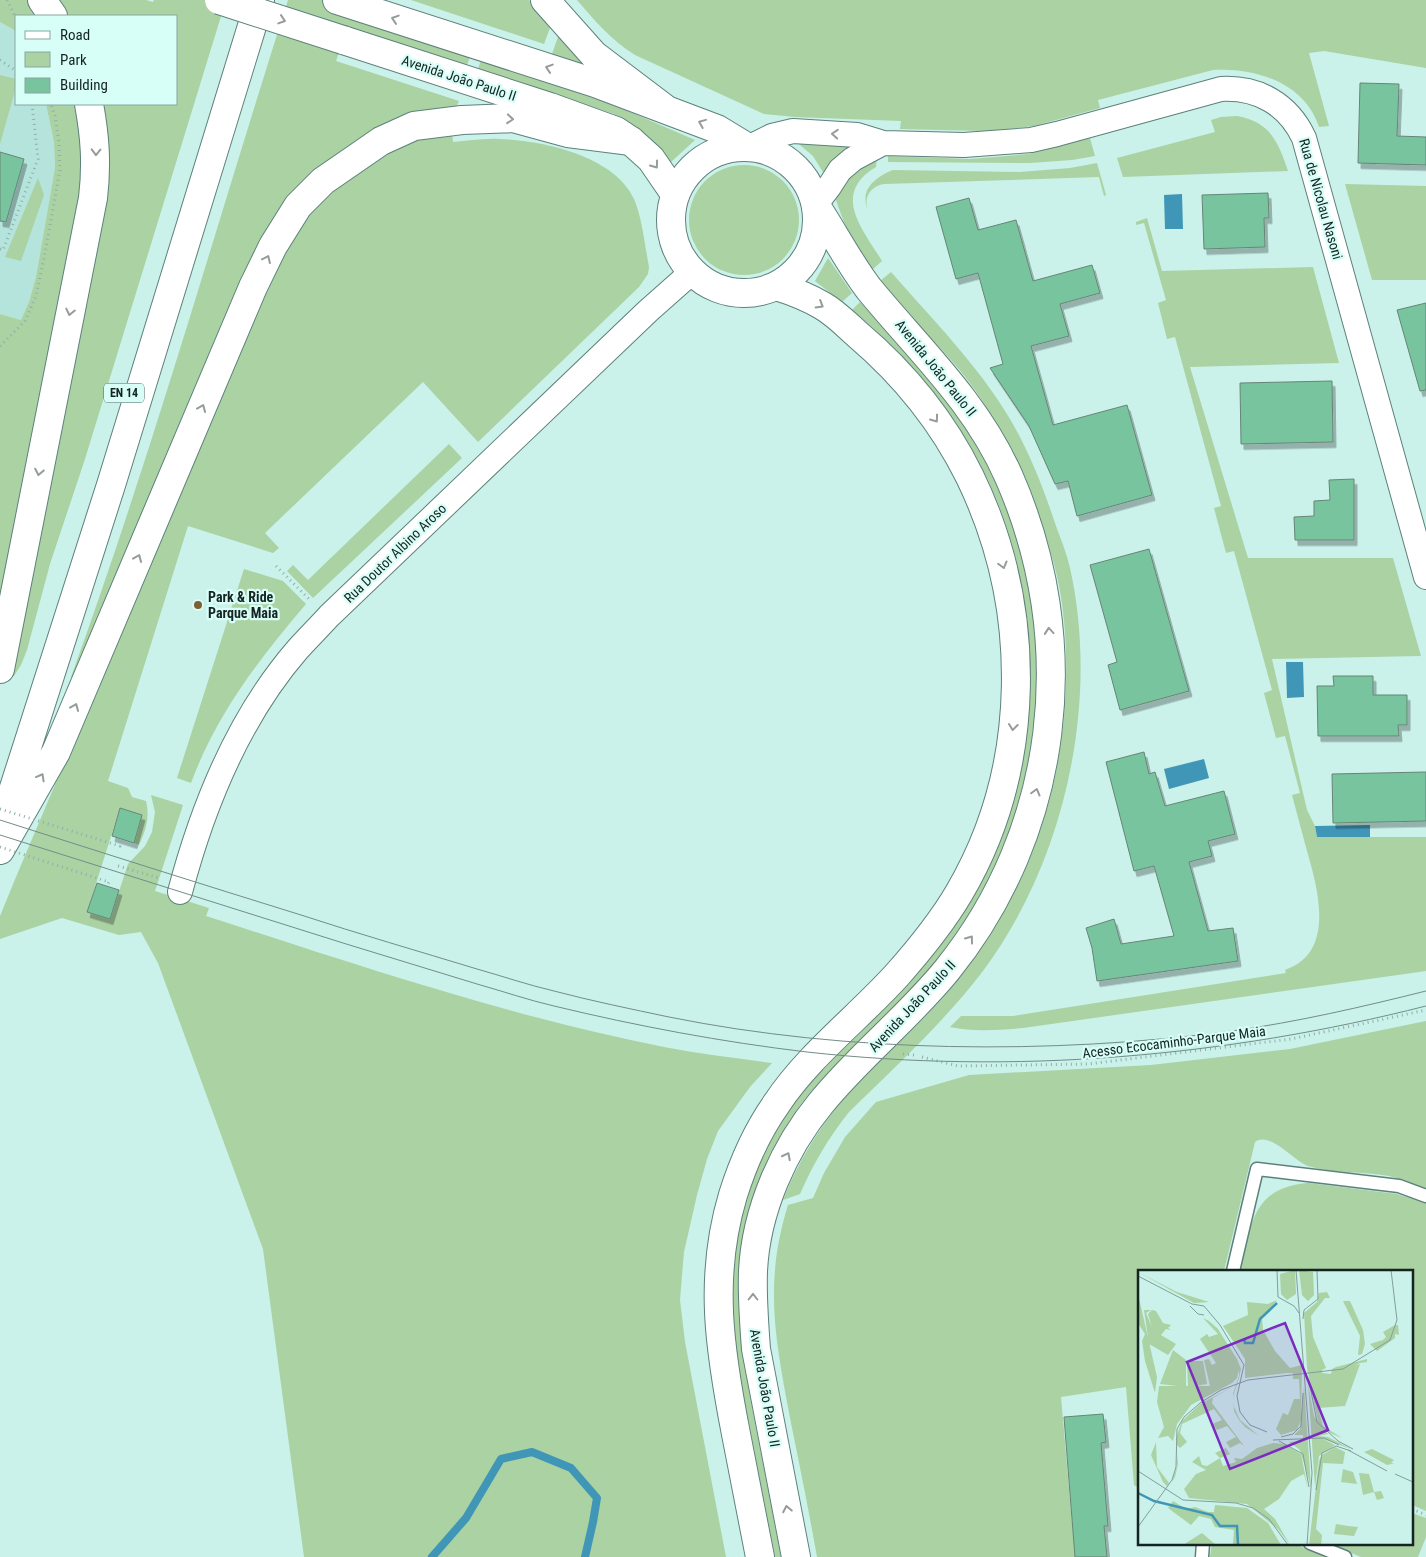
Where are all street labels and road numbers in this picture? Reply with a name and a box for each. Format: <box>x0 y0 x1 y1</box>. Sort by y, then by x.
street label: Avenida João Paulo II <box>400 52 518 104</box>
street label: Rua de Nicolau Nasoni <box>1296 137 1346 261</box>
street label: Avenida João Paulo II <box>892 317 980 419</box>
road number: EN 14 <box>104 383 144 402</box>
street label: Rua Doutor Albino Aroso <box>341 500 449 606</box>
street label: Avenida João Paulo II <box>865 957 959 1055</box>
street label: Acesso Ecocaminho-Parque Maia <box>1081 1023 1267 1061</box>
street label: Avenida João Paulo II <box>747 1328 783 1448</box>

